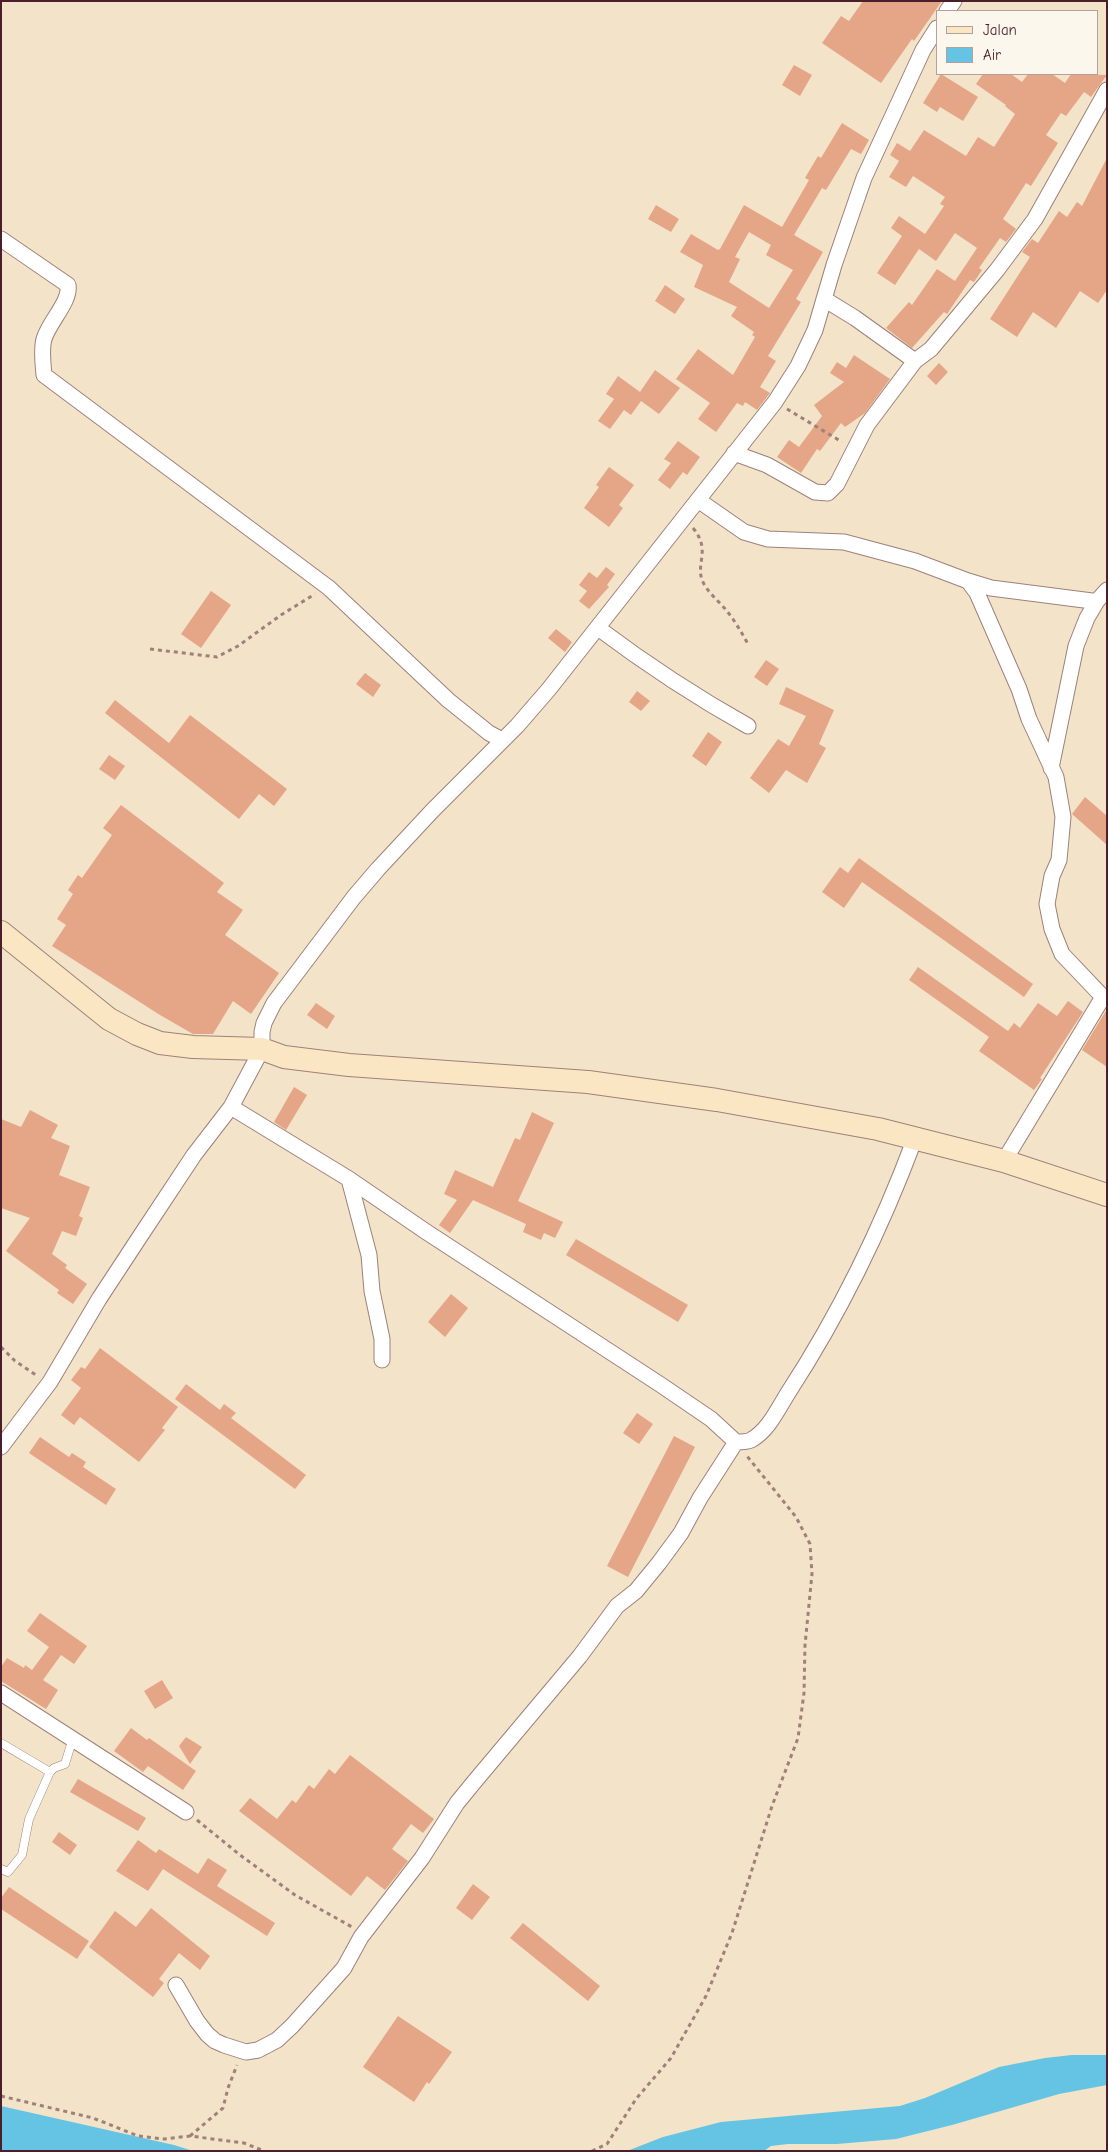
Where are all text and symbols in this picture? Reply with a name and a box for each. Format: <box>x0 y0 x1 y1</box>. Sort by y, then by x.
legend <box>936 10 1098 75</box>
text: Jalan <box>983 21 1017 39</box>
text: Air <box>983 46 1001 64</box>

